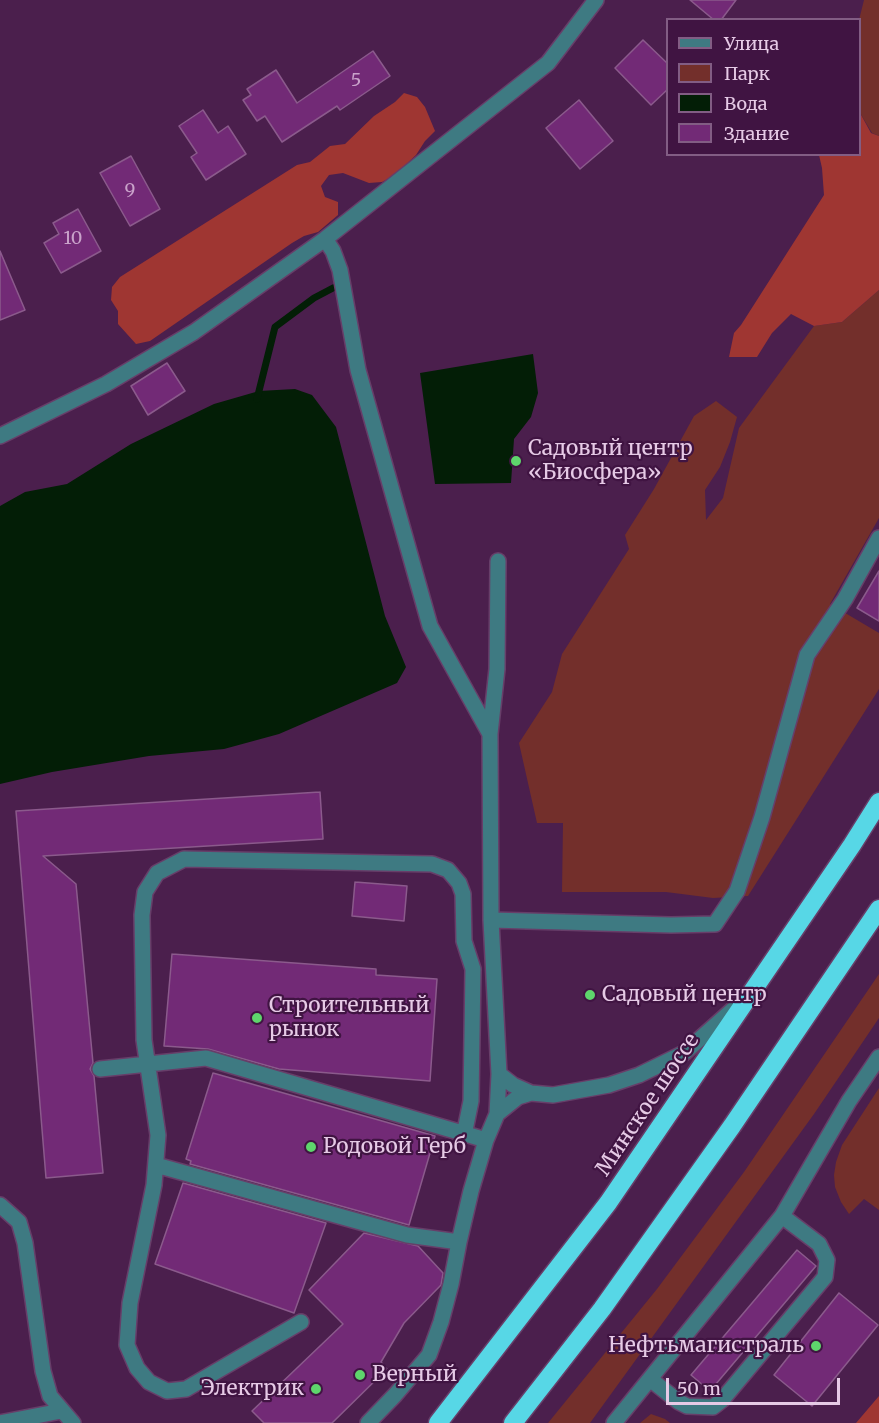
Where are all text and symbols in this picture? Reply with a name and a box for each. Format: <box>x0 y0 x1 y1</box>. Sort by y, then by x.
legend <box>666 18 861 156</box>
text: Улица <box>724 32 779 55</box>
text: Парк <box>724 62 770 85</box>
house number: 5 <box>351 70 361 92</box>
text: Вода <box>724 92 768 115</box>
text: Здание <box>724 122 789 145</box>
house number: 9 <box>125 180 135 202</box>
house number: 10 <box>64 228 82 250</box>
place label: Садовый центр «Биосфера» <box>528 436 693 486</box>
marker: Садовый центр «Биосфера» <box>509 454 523 468</box>
place label: Садовый центр <box>602 982 767 1008</box>
marker: Садовый центр <box>583 988 597 1002</box>
place label: Строительный рынок <box>269 993 429 1043</box>
marker: Строительный рынок <box>250 1011 264 1025</box>
street label: Минское шоссе <box>591 1029 705 1181</box>
place label: Родовой Герб <box>323 1134 466 1160</box>
marker: Родовой Герб <box>304 1140 318 1154</box>
place label: Нефтьмагистраль <box>608 1333 804 1359</box>
marker: Нефтьмагистраль <box>809 1339 823 1353</box>
place label: Верный <box>372 1362 457 1388</box>
scale bar <box>669 1366 843 1404</box>
marker: Верный <box>353 1368 367 1382</box>
place label: Электрик <box>201 1376 304 1402</box>
text: 50 m <box>677 1377 721 1400</box>
marker: Электрик <box>309 1382 323 1396</box>

